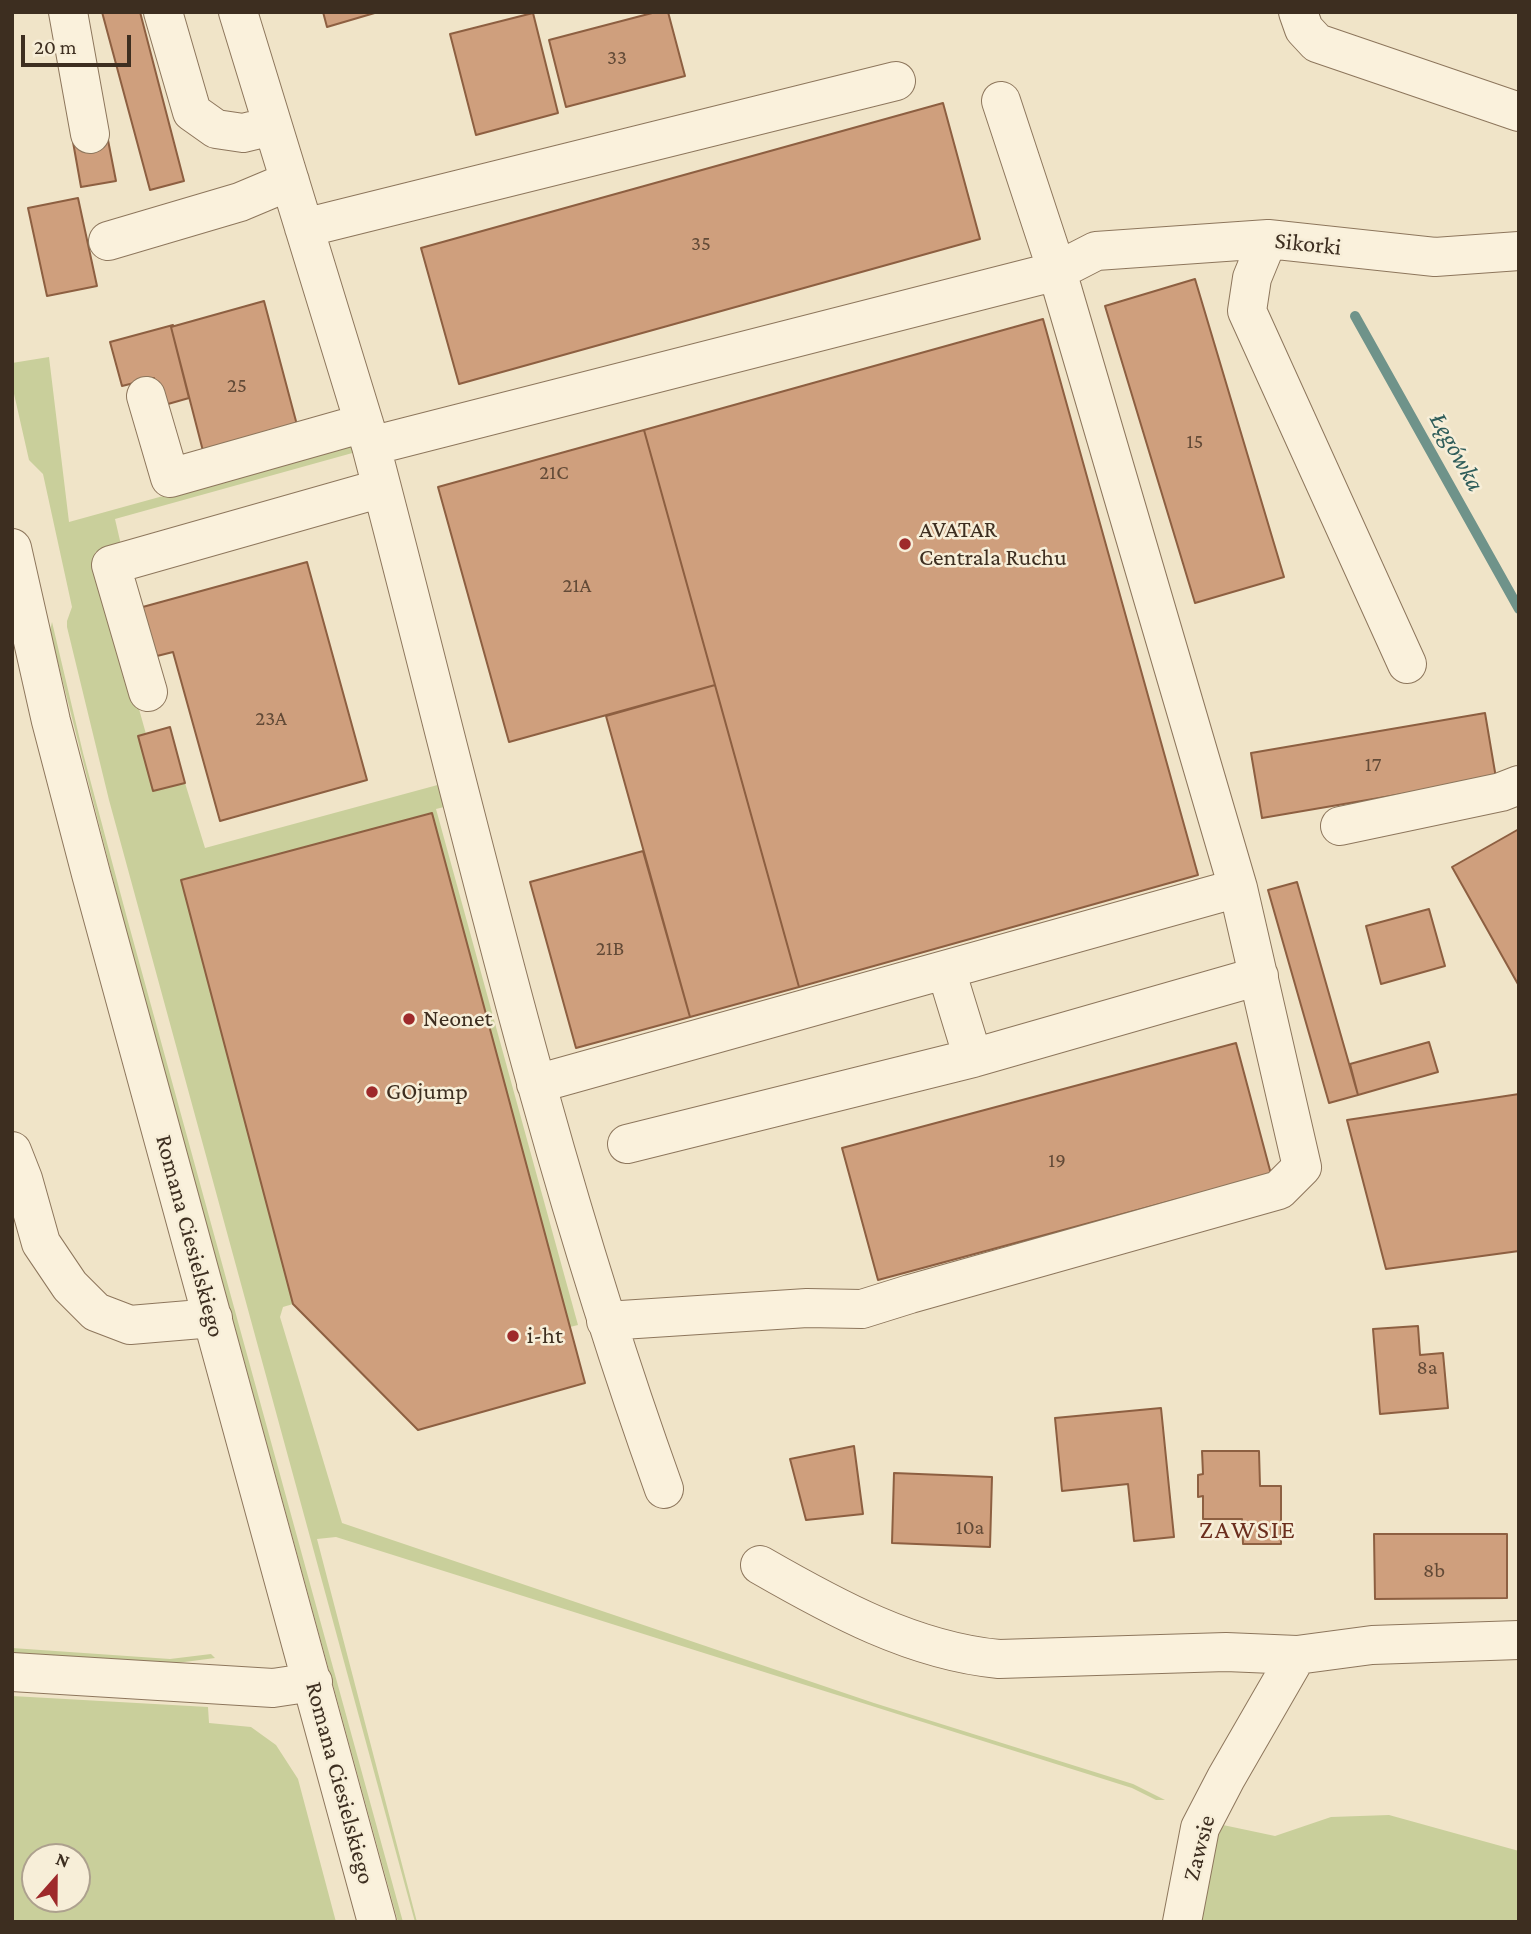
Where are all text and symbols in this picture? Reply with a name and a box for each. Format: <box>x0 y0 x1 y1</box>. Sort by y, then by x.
scale bar <box>24 21 135 65</box>
text: 20 m <box>34 35 77 59</box>
house number: 33 <box>607 45 627 71</box>
street label: Sikorki <box>1273 226 1343 262</box>
house number: 35 <box>691 231 711 257</box>
house number: 25 <box>227 373 247 399</box>
water label: Łęgówka <box>1423 407 1491 497</box>
house number: 15 <box>1187 429 1203 455</box>
house number: 21C <box>539 460 569 486</box>
place label: AVATAR Centrala Ruchu <box>919 516 1067 572</box>
marker: AVATAR Centrala Ruchu <box>897 536 913 552</box>
house number: 21A <box>563 573 591 599</box>
house number: 23A <box>255 706 287 732</box>
house number: 17 <box>1365 752 1381 778</box>
house number: 21B <box>596 936 624 962</box>
place label: Neonet <box>423 1005 492 1033</box>
marker: Neonet <box>401 1011 417 1027</box>
place label: GOjump <box>386 1078 468 1106</box>
marker: GOjump <box>364 1084 380 1100</box>
street label: Romana Ciesielskiego <box>149 1132 231 1340</box>
house number: 19 <box>1048 1148 1066 1174</box>
place label: i-ht <box>527 1322 563 1350</box>
marker: i-ht <box>505 1328 521 1344</box>
house number: 8a <box>1416 1355 1438 1381</box>
district label: ZAWSIE <box>1200 1514 1296 1546</box>
house number: 10a <box>956 1515 984 1541</box>
house number: 8b <box>1423 1558 1445 1584</box>
street label: Romana Ciesielskiego <box>299 1679 381 1887</box>
street label: Zawsie <box>1176 1812 1222 1884</box>
north arrow <box>21 1843 91 1913</box>
text: N <box>53 1848 73 1872</box>

